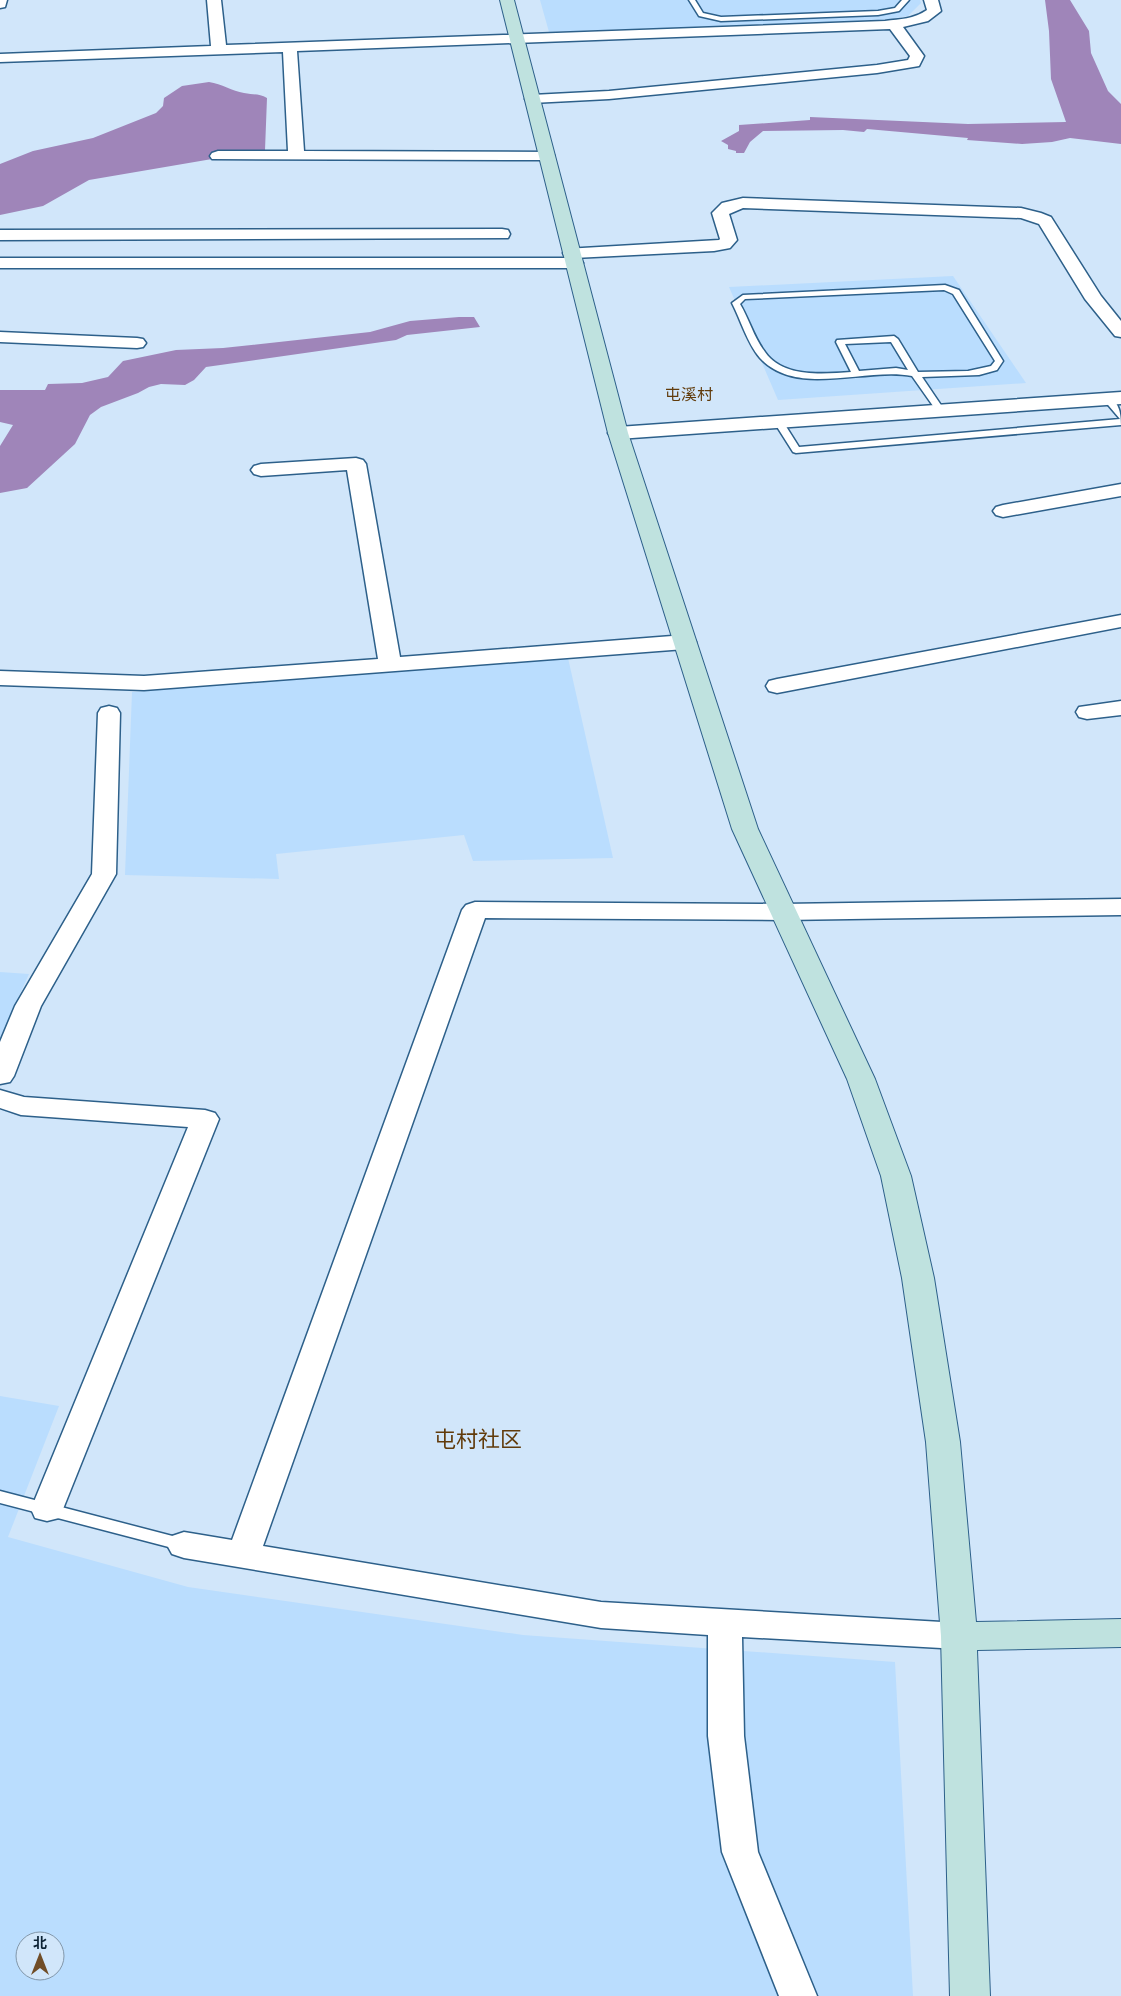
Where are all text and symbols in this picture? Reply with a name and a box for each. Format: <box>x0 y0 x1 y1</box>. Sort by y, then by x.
district label: 屯溪村 <box>665 385 713 404</box>
district label: 屯村社区 <box>434 1426 522 1453</box>
north arrow <box>15 1931 65 1981</box>
text: 北 <box>33 1935 47 1952</box>

